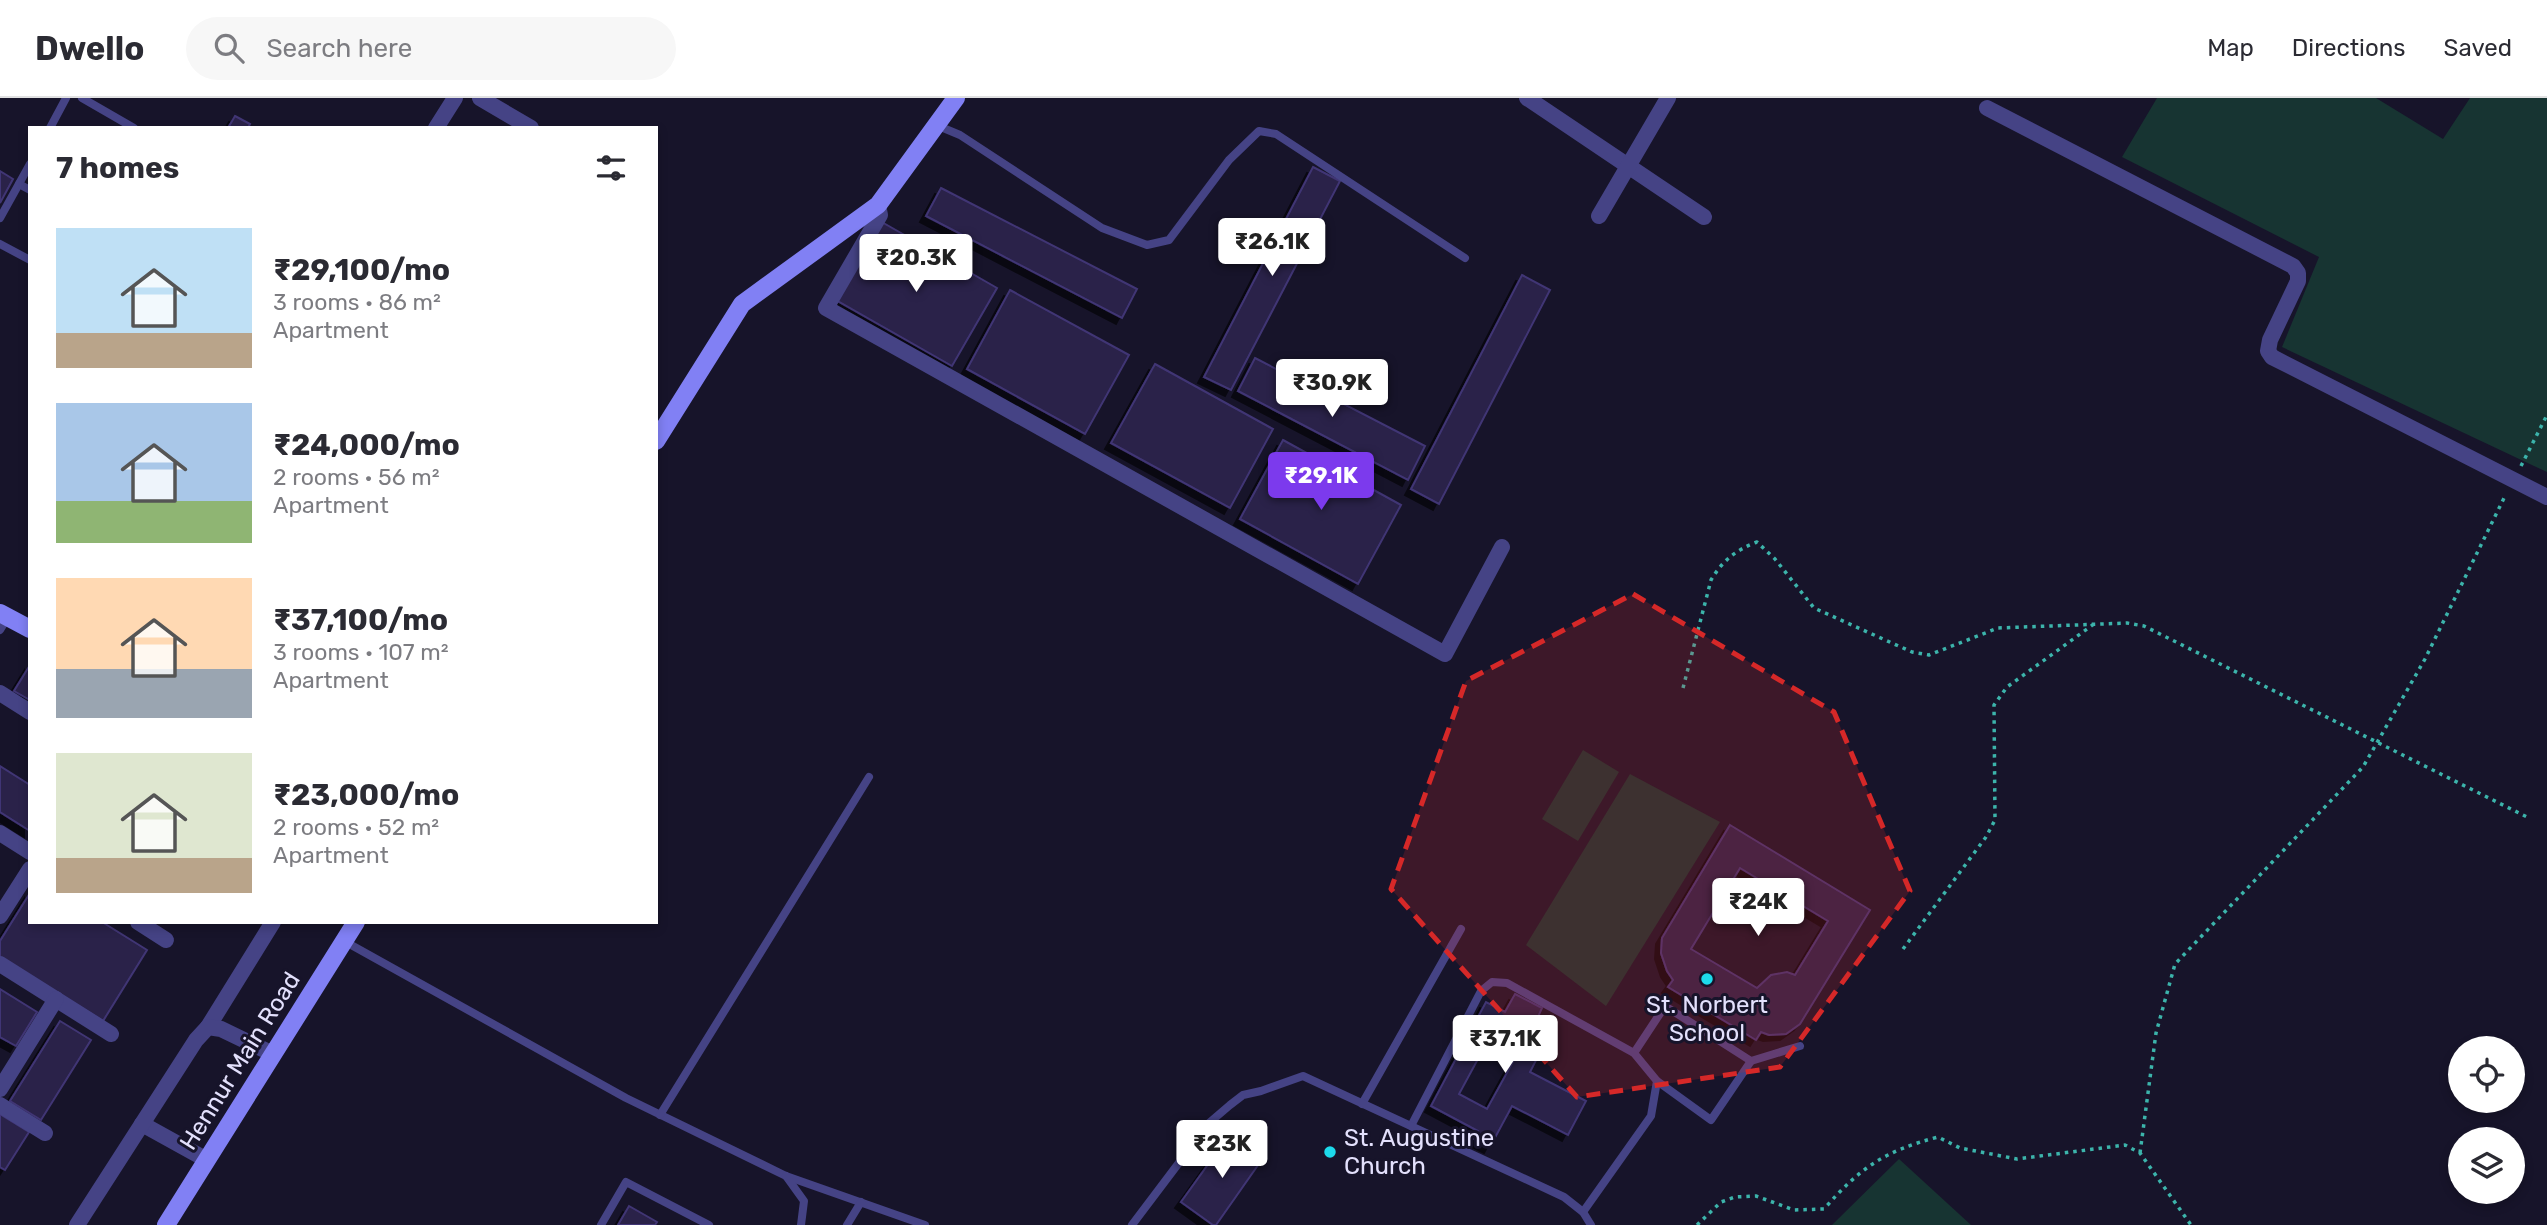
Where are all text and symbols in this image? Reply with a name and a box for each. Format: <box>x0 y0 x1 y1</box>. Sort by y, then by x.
search box <box>186 17 676 80</box>
text: Dwello <box>35 29 144 68</box>
icon: search <box>210 29 248 67</box>
text: Search here <box>266 33 412 64</box>
text: Map <box>2207 34 2254 62</box>
text: Directions <box>2292 34 2405 62</box>
text: Saved <box>2443 34 2512 62</box>
icon: filters <box>592 149 630 187</box>
text: 7 homes <box>56 150 179 186</box>
pin: ₹26.1K <box>1215 218 1329 278</box>
text: ₹26.1K <box>1234 227 1310 255</box>
pin: ₹20.3K <box>859 234 973 294</box>
text: ₹20.3K <box>875 243 957 271</box>
text: ₹29,100/mo <box>273 252 450 288</box>
icon: home <box>112 256 196 340</box>
text: 3 rooms · 86 m² <box>273 288 441 316</box>
text: Apartment <box>273 316 389 344</box>
pin: ₹30.9K <box>1275 360 1389 419</box>
text: ₹30.9K <box>1292 368 1372 396</box>
text: ₹24,000/mo <box>273 427 460 463</box>
icon: home <box>112 431 196 515</box>
pin: ₹29.1K <box>1264 452 1378 512</box>
text: ₹29.1K <box>1284 461 1358 489</box>
text: 2 rooms · 56 m² <box>273 463 440 491</box>
text: Apartment <box>273 491 389 519</box>
text: ₹37,100/mo <box>273 602 448 638</box>
icon: home <box>112 606 196 690</box>
text: 3 rooms · 107 m² <box>273 638 449 666</box>
text: Apartment <box>273 666 389 694</box>
text: ₹23,000/mo <box>273 777 459 813</box>
icon: home <box>112 781 196 865</box>
text: 2 rooms · 52 m² <box>273 813 439 841</box>
text: Apartment <box>273 841 389 869</box>
pin: ₹24K <box>1717 878 1799 938</box>
text: ₹24K <box>1728 887 1788 915</box>
street label: Hennur Main Road <box>174 967 306 1155</box>
marker: St. Norbert School <box>1699 971 1715 987</box>
place label: St. Norbert School <box>1646 991 1768 1047</box>
pin: ₹37.1K <box>1448 1016 1562 1075</box>
text: ₹37.1K <box>1469 1024 1541 1052</box>
map controls <box>2448 1036 2525 1204</box>
button: locate <box>2448 1036 2525 1113</box>
pin: ₹23K <box>1181 1121 1263 1180</box>
place label: St. Augustine Church <box>1344 1124 1494 1180</box>
button: layers <box>2448 1127 2525 1204</box>
text: ₹23K <box>1192 1129 1252 1157</box>
marker: St. Augustine Church <box>1322 1144 1338 1160</box>

